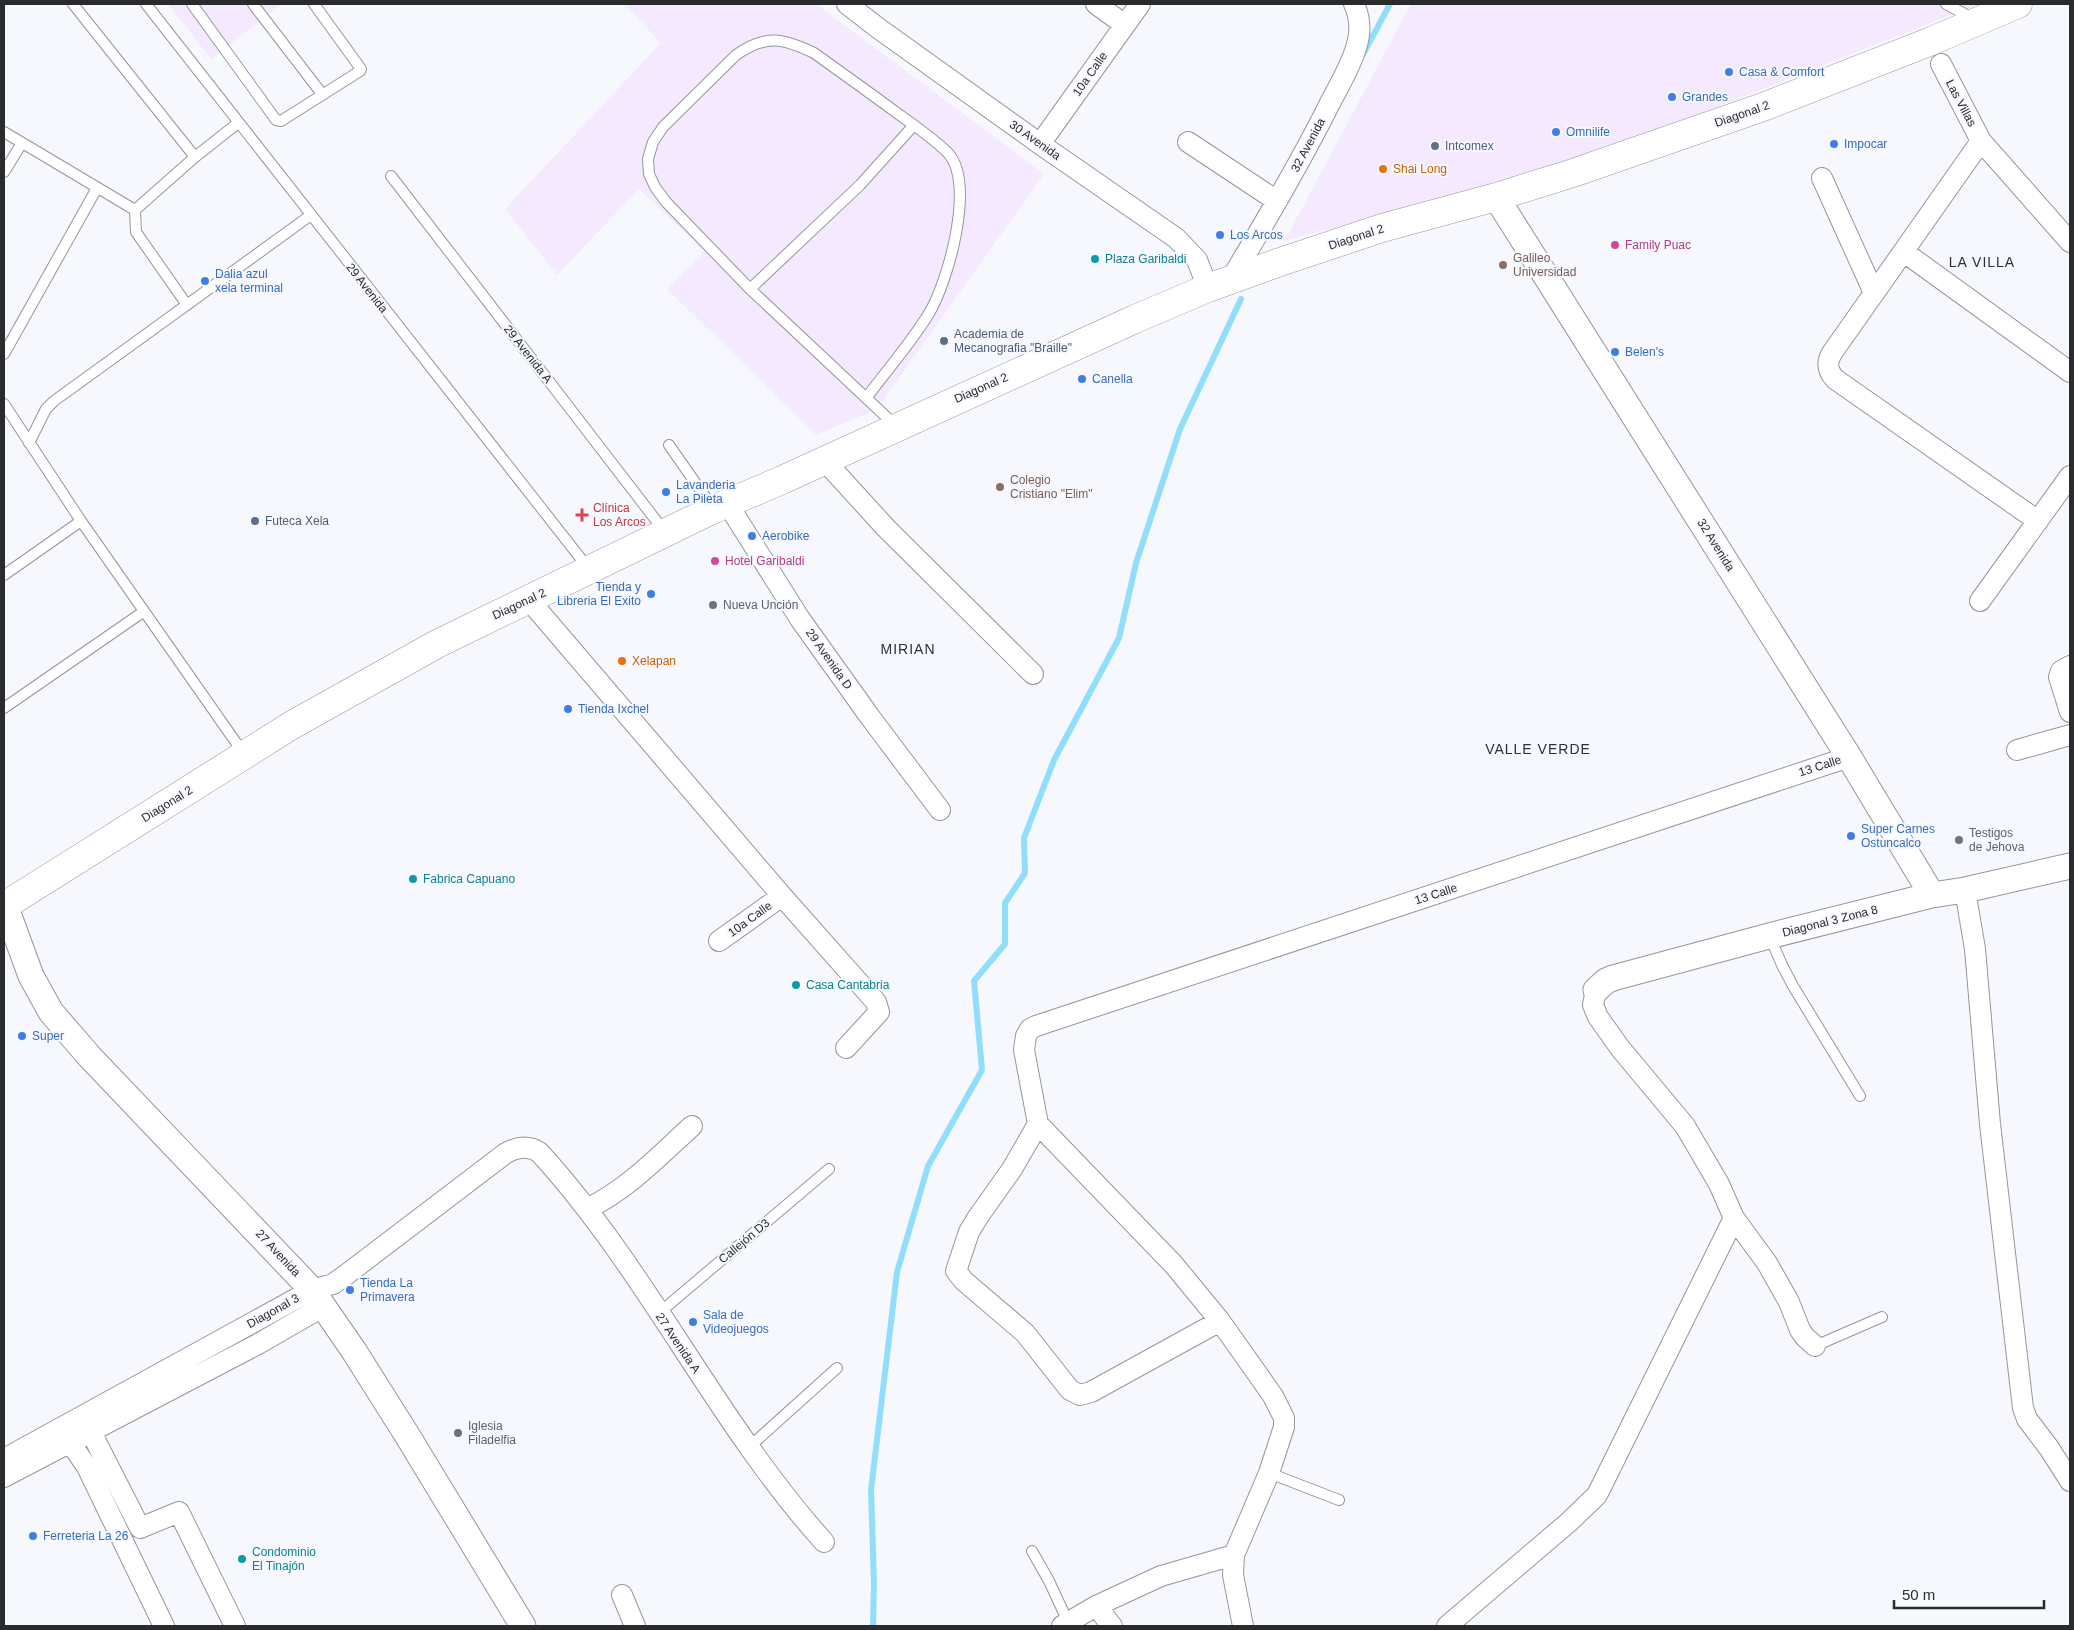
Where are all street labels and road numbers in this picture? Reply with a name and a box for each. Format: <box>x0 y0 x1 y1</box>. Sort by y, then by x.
street label: 10a Calle <box>1070 49 1110 99</box>
street label: Las Villas <box>1943 77 1979 129</box>
street label: Diagonal 2 <box>1713 98 1772 130</box>
street label: 32 Avenida <box>1288 115 1328 174</box>
street label: 30 Avenida <box>1007 117 1064 163</box>
street label: Diagonal 2 <box>1327 221 1386 253</box>
street label: 29 Avenida <box>343 260 391 316</box>
street label: 29 Avenida A <box>501 322 555 386</box>
street label: Diagonal 2 <box>952 370 1010 406</box>
street label: 32 Avenida <box>1694 516 1738 574</box>
street label: Diagonal 2 <box>490 585 548 622</box>
street label: 29 Avenida D <box>803 626 855 692</box>
street label: 13 Calle <box>1797 752 1843 779</box>
street label: Diagonal 2 <box>139 783 195 825</box>
street label: 13 Calle <box>1413 880 1459 907</box>
street label: 10a Calle <box>725 898 775 940</box>
street label: Diagonal 3 Zona 8 <box>1781 902 1880 940</box>
street label: Callejón D3 <box>716 1215 773 1266</box>
street label: 27 Avenida <box>253 1227 304 1280</box>
street label: Diagonal 3 <box>245 1291 302 1331</box>
street label: 27 Avenida A <box>653 1310 703 1376</box>

